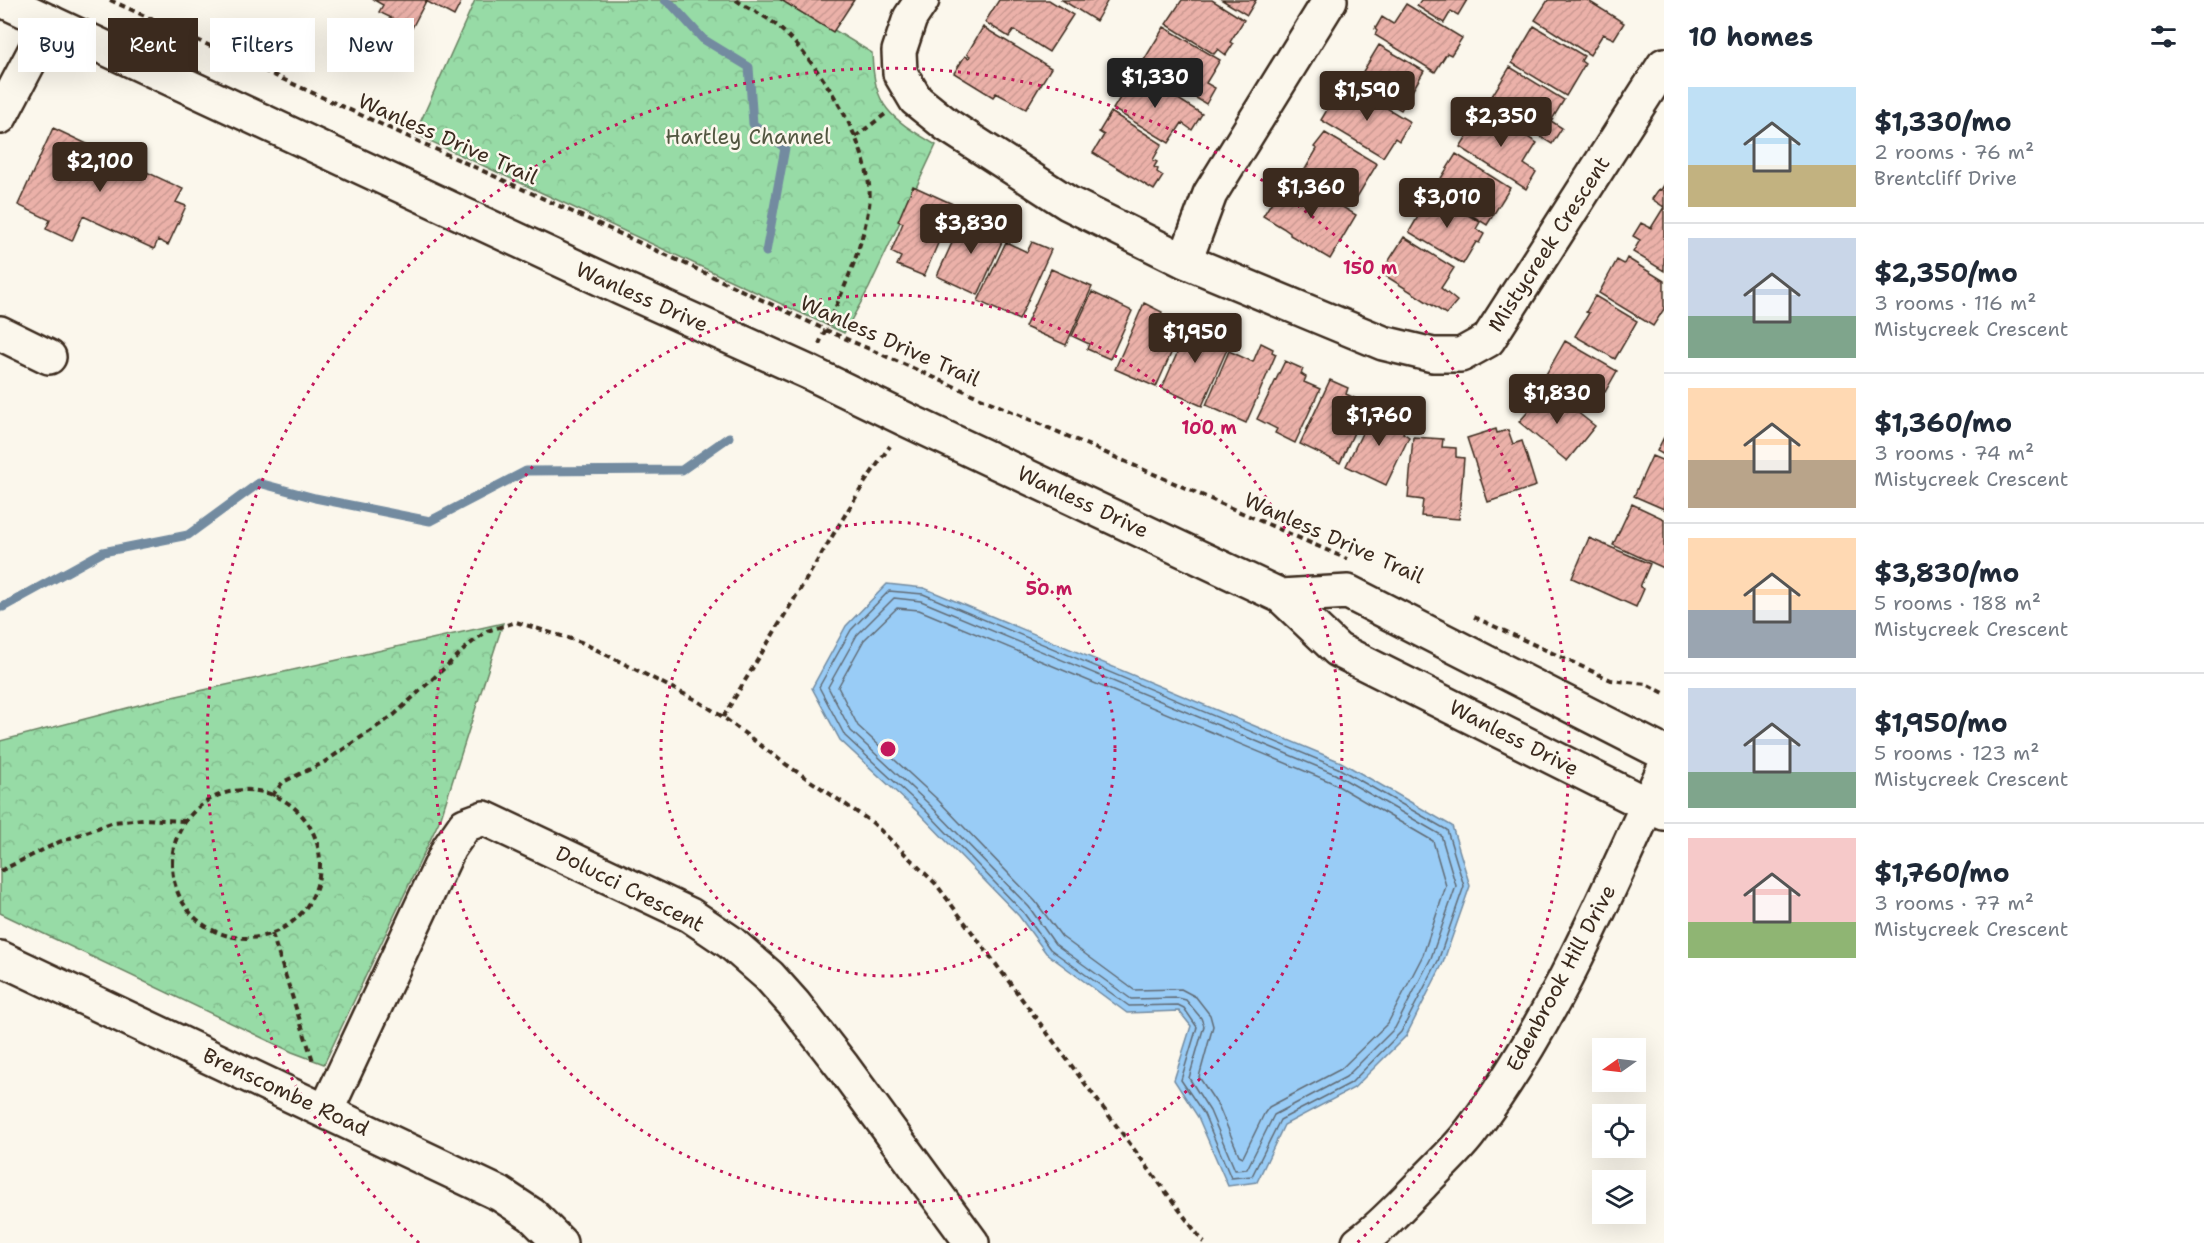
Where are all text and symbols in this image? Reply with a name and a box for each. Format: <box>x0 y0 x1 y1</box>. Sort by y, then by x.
chip: Buy <box>18 18 96 72</box>
chip: Rent <box>108 18 198 72</box>
chip: Filters <box>210 18 315 72</box>
chip: New <box>327 18 414 72</box>
text: 10 homes <box>1688 19 1813 54</box>
icon: filters <box>2147 20 2180 53</box>
pin: $1,330 <box>1106 58 1204 109</box>
text: $1,330 <box>1121 64 1189 90</box>
pin: $1,590 <box>1318 71 1416 122</box>
text: $1,590 <box>1334 77 1400 103</box>
street label: Wanless Drive Trail <box>354 87 543 191</box>
pin: $2,350 <box>1452 97 1550 148</box>
text: $2,350 <box>1465 103 1537 129</box>
text: $1,330/mo <box>1874 104 2012 139</box>
icon: home <box>1736 111 1808 183</box>
park label: Hartley Channel <box>665 123 831 151</box>
text: 2 rooms · 76 m² <box>1874 139 2034 165</box>
pin: $2,100 <box>51 142 149 193</box>
text: $2,100 <box>66 148 134 174</box>
street label: Mistycreek Crescent <box>1482 151 1616 337</box>
text: Brentcliff Drive <box>1874 165 2017 191</box>
pin: $1,360 <box>1262 168 1360 219</box>
text: $1,360 <box>1277 174 1345 200</box>
pin: $3,010 <box>1398 178 1496 229</box>
text: $3,010 <box>1413 184 1481 210</box>
pin: $3,830 <box>922 204 1020 255</box>
text: $3,830 <box>934 210 1008 236</box>
street label: Wanless Drive <box>571 255 713 339</box>
text: $2,350/mo <box>1874 255 2018 290</box>
text: 150 m <box>1343 256 1398 280</box>
icon: home <box>1736 262 1808 334</box>
street label: Wanless Drive Trail <box>796 289 985 393</box>
text: 3 rooms · 116 m² <box>1874 290 2036 316</box>
pin: $1,950 <box>1146 313 1244 364</box>
text: Mistycreek Crescent <box>1874 316 2068 342</box>
text: $1,950 <box>1163 319 1227 345</box>
pin: $1,830 <box>1508 374 1606 425</box>
text: $1,830 <box>1523 380 1591 406</box>
pin: $1,760 <box>1330 396 1428 447</box>
text: $1,760 <box>1346 402 1412 428</box>
text: $1,360/mo <box>1874 405 2012 440</box>
icon: home <box>1736 412 1808 484</box>
text: 100 m <box>1181 416 1237 440</box>
text: 3 rooms · 74 m² <box>1874 440 2034 466</box>
street label: Wanless Drive <box>1013 459 1153 545</box>
text: Mistycreek Crescent <box>1874 466 2068 492</box>
street label: Wanless Drive Trail <box>1240 486 1429 590</box>
text: $3,830/mo <box>1874 555 2019 590</box>
icon: home <box>1736 562 1808 634</box>
text: 50 m <box>1026 577 1073 601</box>
text: 5 rooms · 188 m² <box>1874 590 2041 616</box>
text: Mistycreek Crescent <box>1874 616 2068 642</box>
street label: Wanless Drive <box>1444 693 1584 783</box>
text: $1,950/mo <box>1874 705 2008 740</box>
icon: home <box>1736 712 1808 784</box>
centre of rings <box>878 739 898 759</box>
text: 5 rooms · 123 m² <box>1874 740 2040 766</box>
text: Mistycreek Crescent <box>1874 766 2068 792</box>
street label: Dolucci Crescent <box>551 839 709 939</box>
text: $1,760/mo <box>1874 855 2010 890</box>
icon: home <box>1736 862 1808 934</box>
street label: Edenbrook Hill Drive <box>1500 880 1622 1076</box>
text: 3 rooms · 77 m² <box>1874 890 2034 916</box>
text: Mistycreek Crescent <box>1874 916 2068 942</box>
north arrow <box>1592 1038 1646 1092</box>
map controls <box>1592 1038 1646 1224</box>
street label: Brenscombe Road <box>198 1041 374 1143</box>
button: locate <box>1592 1104 1646 1158</box>
button: layers <box>1592 1170 1646 1224</box>

